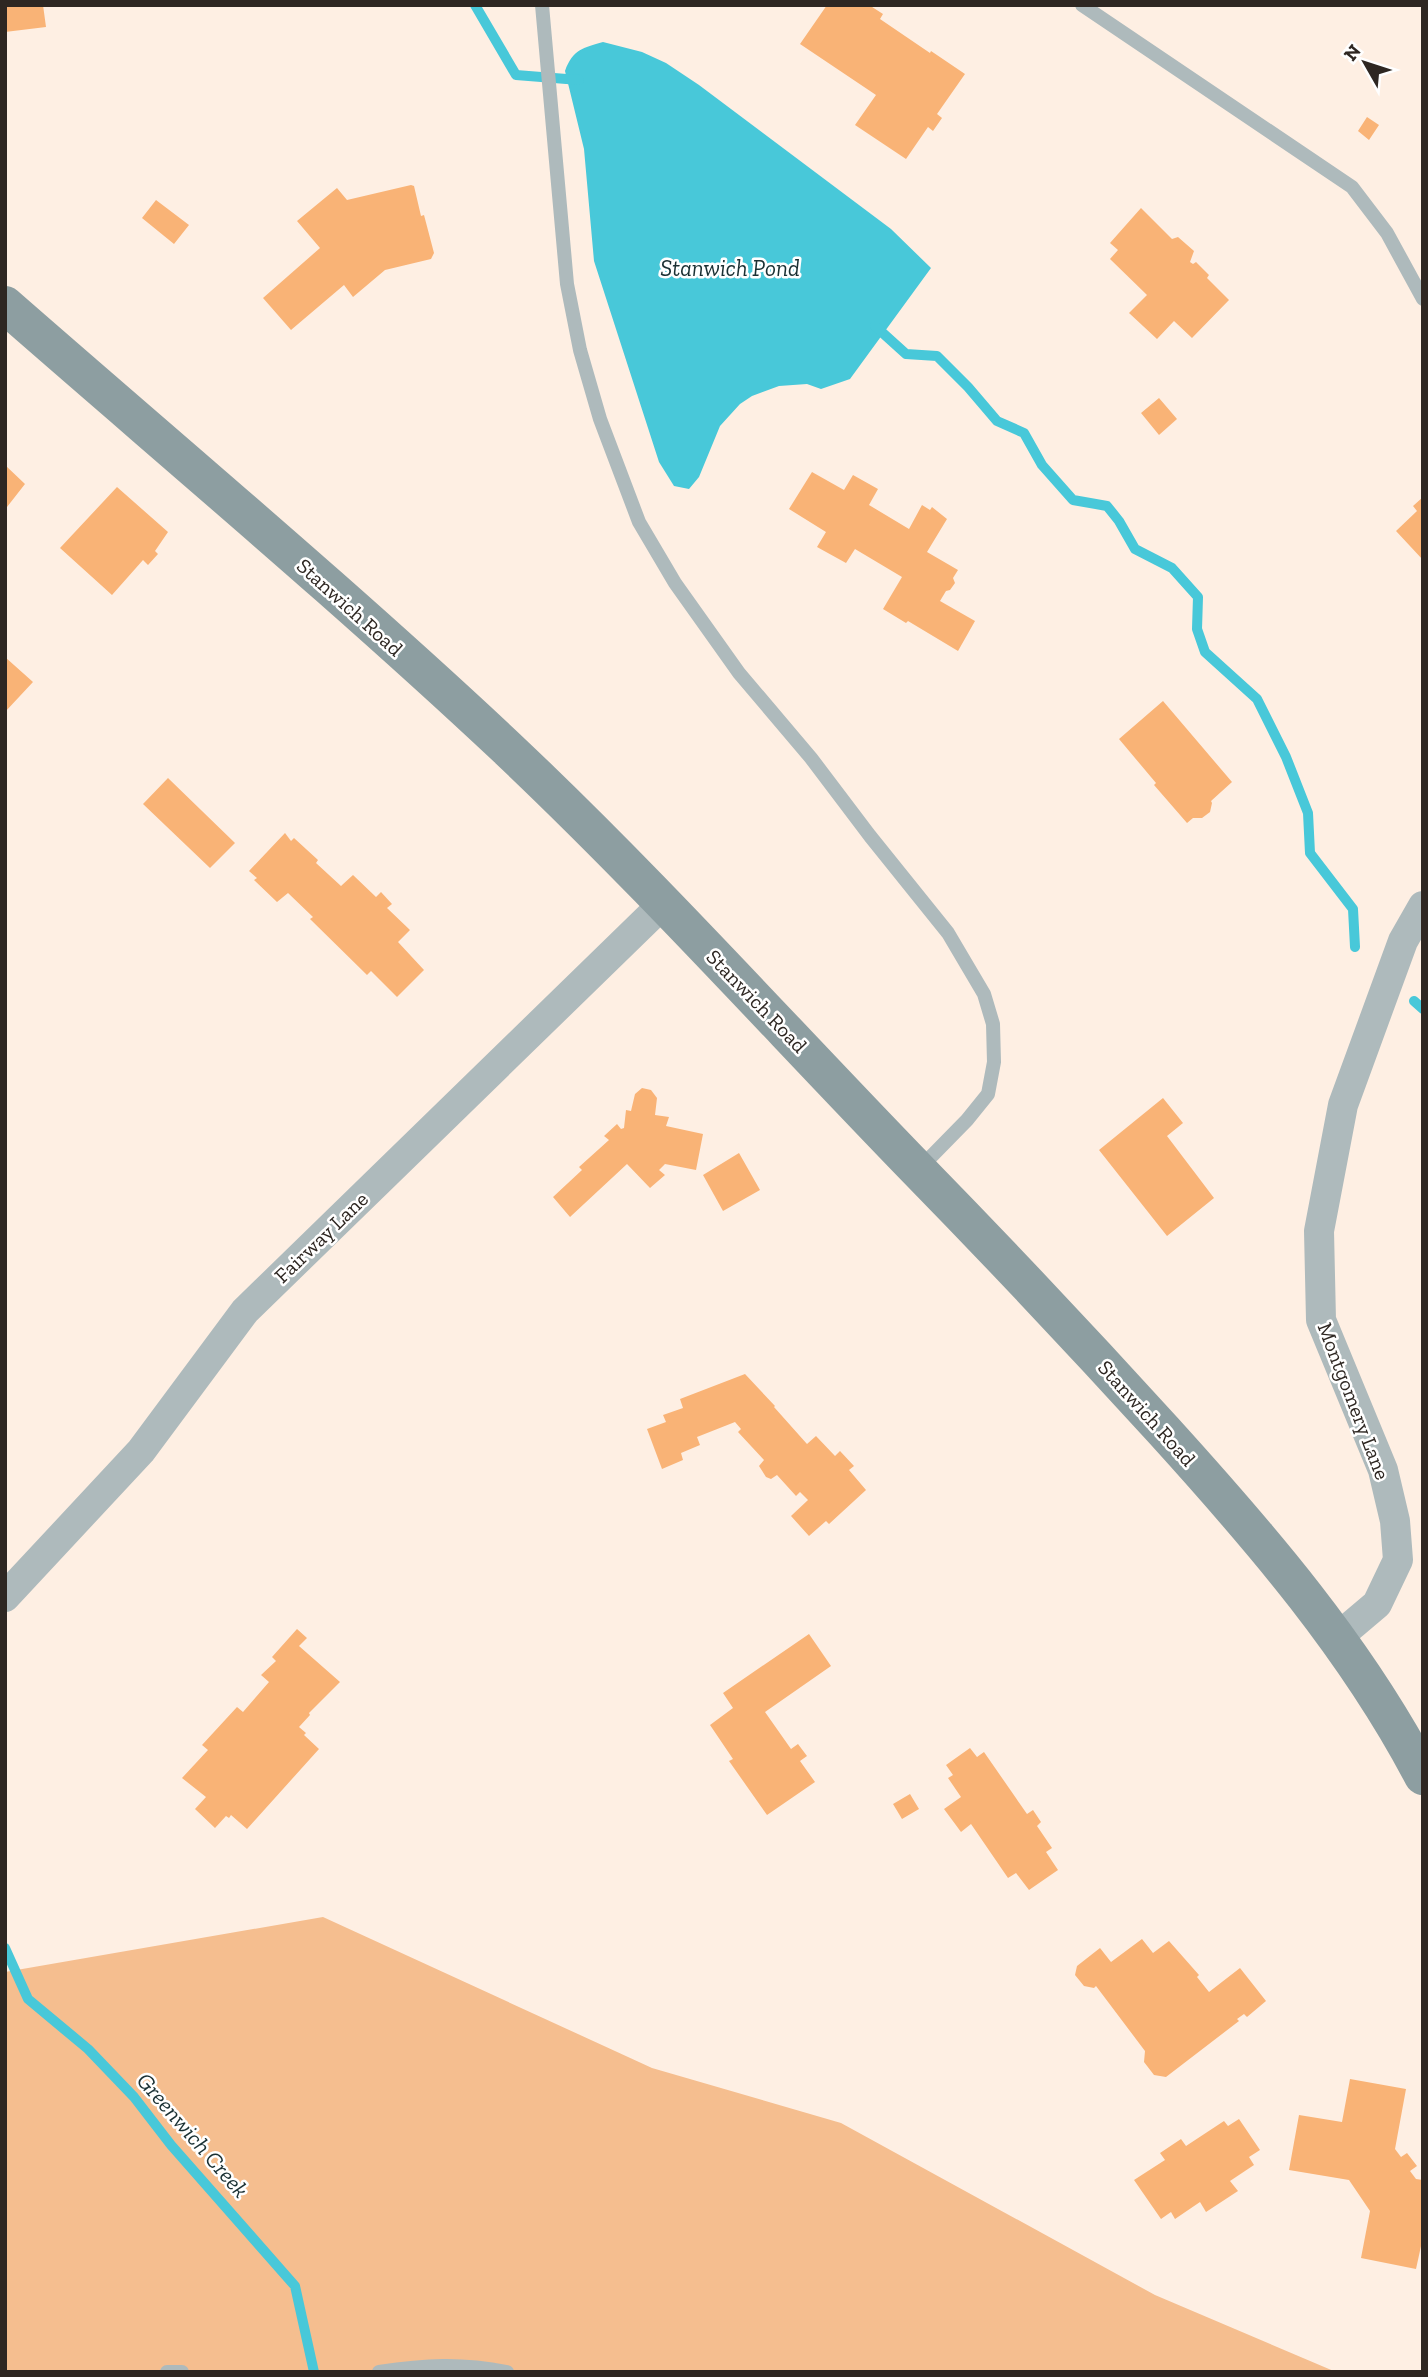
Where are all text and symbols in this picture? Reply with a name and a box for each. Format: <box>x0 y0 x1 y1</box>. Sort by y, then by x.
north arrow <box>1330 28 1400 98</box>
text: N <box>1339 40 1366 65</box>
water label: Stanwich Pond <box>660 254 800 282</box>
street label: Stanwich Road <box>292 553 408 661</box>
street label: Stanwich Road <box>701 944 813 1058</box>
street label: Fairway Lane <box>269 1186 373 1288</box>
street label: Montgomery Lane <box>1313 1319 1395 1483</box>
street label: Stanwich Road <box>1093 1355 1201 1471</box>
water label: Greenwich Creek <box>131 2067 255 2203</box>

